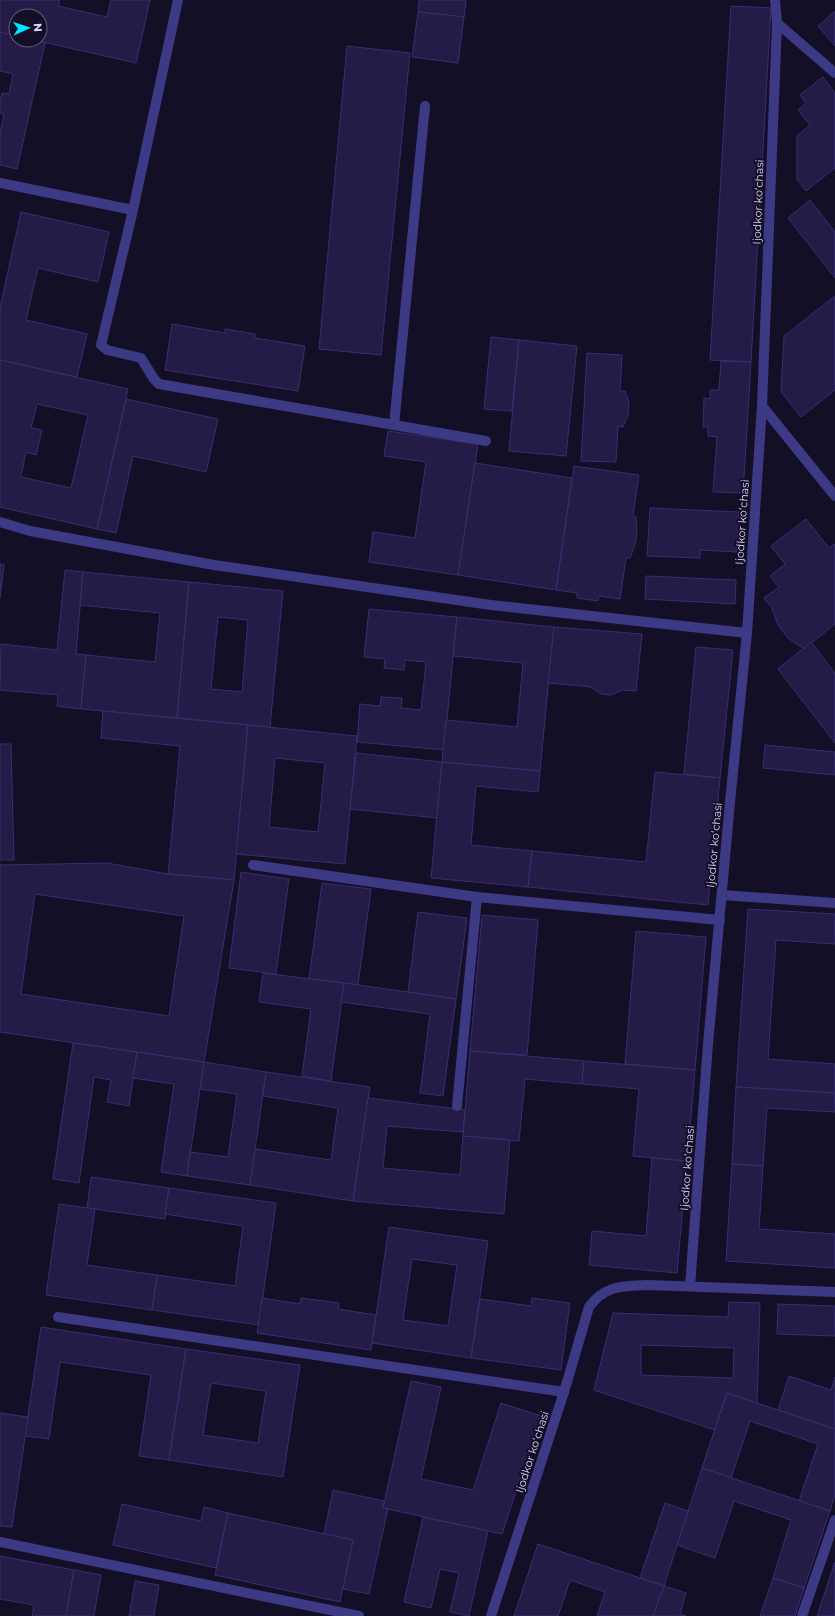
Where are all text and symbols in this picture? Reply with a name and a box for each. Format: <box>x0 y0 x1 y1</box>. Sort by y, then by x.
north arrow <box>8 8 48 48</box>
text: N <box>31 23 45 32</box>
street label: Ijodkor koʻchasi <box>750 159 766 245</box>
street label: Ijodkor koʻchasi <box>732 479 752 565</box>
street label: Ijodkor koʻchasi <box>703 802 725 888</box>
street label: Ijodkor koʻchasi <box>677 1125 697 1211</box>
street label: Ijodkor koʻchasi <box>512 1409 552 1495</box>

